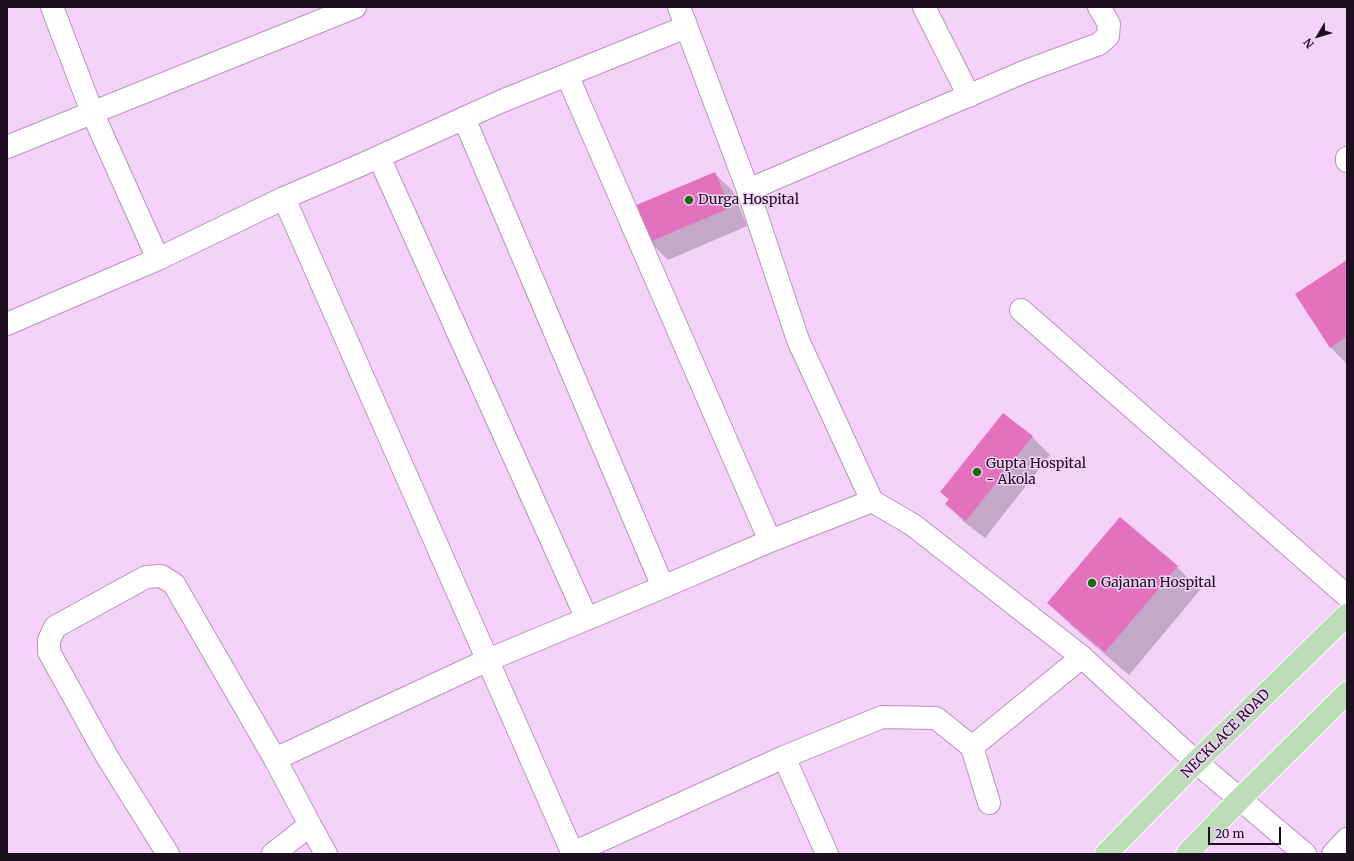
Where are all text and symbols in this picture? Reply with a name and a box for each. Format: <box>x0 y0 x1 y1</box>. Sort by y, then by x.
north arrow <box>1298 16 1338 56</box>
text: N <box>1300 36 1317 51</box>
place label: Durga Hospital <box>698 192 799 208</box>
marker: Durga Hospital <box>683 194 695 206</box>
place label: Gupta Hospital - Akola <box>986 456 1086 488</box>
marker: Gupta Hospital - Akola <box>971 466 983 478</box>
place label: Gajanan Hospital <box>1101 575 1216 591</box>
marker: Gajanan Hospital <box>1086 577 1098 589</box>
street label: NECKLACE ROAD <box>1178 686 1274 782</box>
scale bar <box>1210 819 1283 845</box>
text: 20 m <box>1215 826 1244 841</box>

